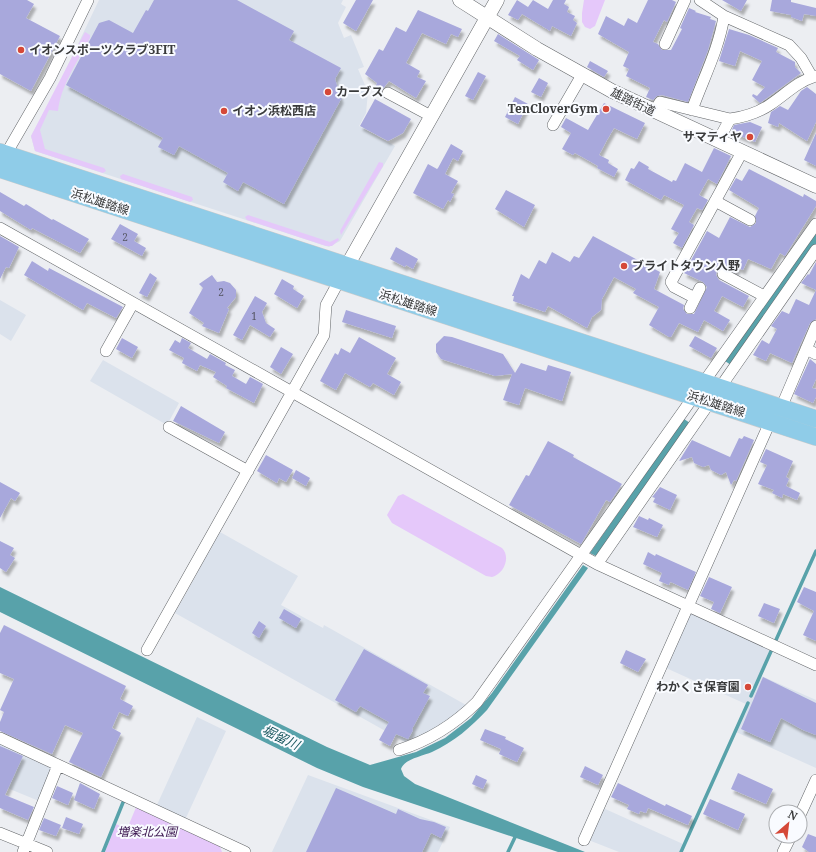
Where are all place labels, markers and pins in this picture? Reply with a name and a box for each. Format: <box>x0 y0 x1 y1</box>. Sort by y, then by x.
place label: イオンスポーツクラブ3FIT <box>29 41 176 58</box>
marker: イオンスポーツクラブ3FIT <box>16 45 26 55</box>
place label: カーブス <box>336 83 383 100</box>
marker: カーブス <box>323 87 333 97</box>
place label: TenCloverGym <box>508 100 598 117</box>
place label: イオン浜松西店 <box>232 102 316 119</box>
marker: TenCloverGym <box>601 104 611 114</box>
marker: イオン浜松西店 <box>219 106 229 116</box>
place label: サマティヤ <box>683 128 742 145</box>
marker: サマティヤ <box>745 132 755 142</box>
place label: ブライトタウン入野 <box>632 257 740 274</box>
marker: ブライトタウン入野 <box>619 261 629 271</box>
place label: わかくさ保育園 <box>656 678 740 695</box>
marker: わかくさ保育園 <box>743 682 753 692</box>

